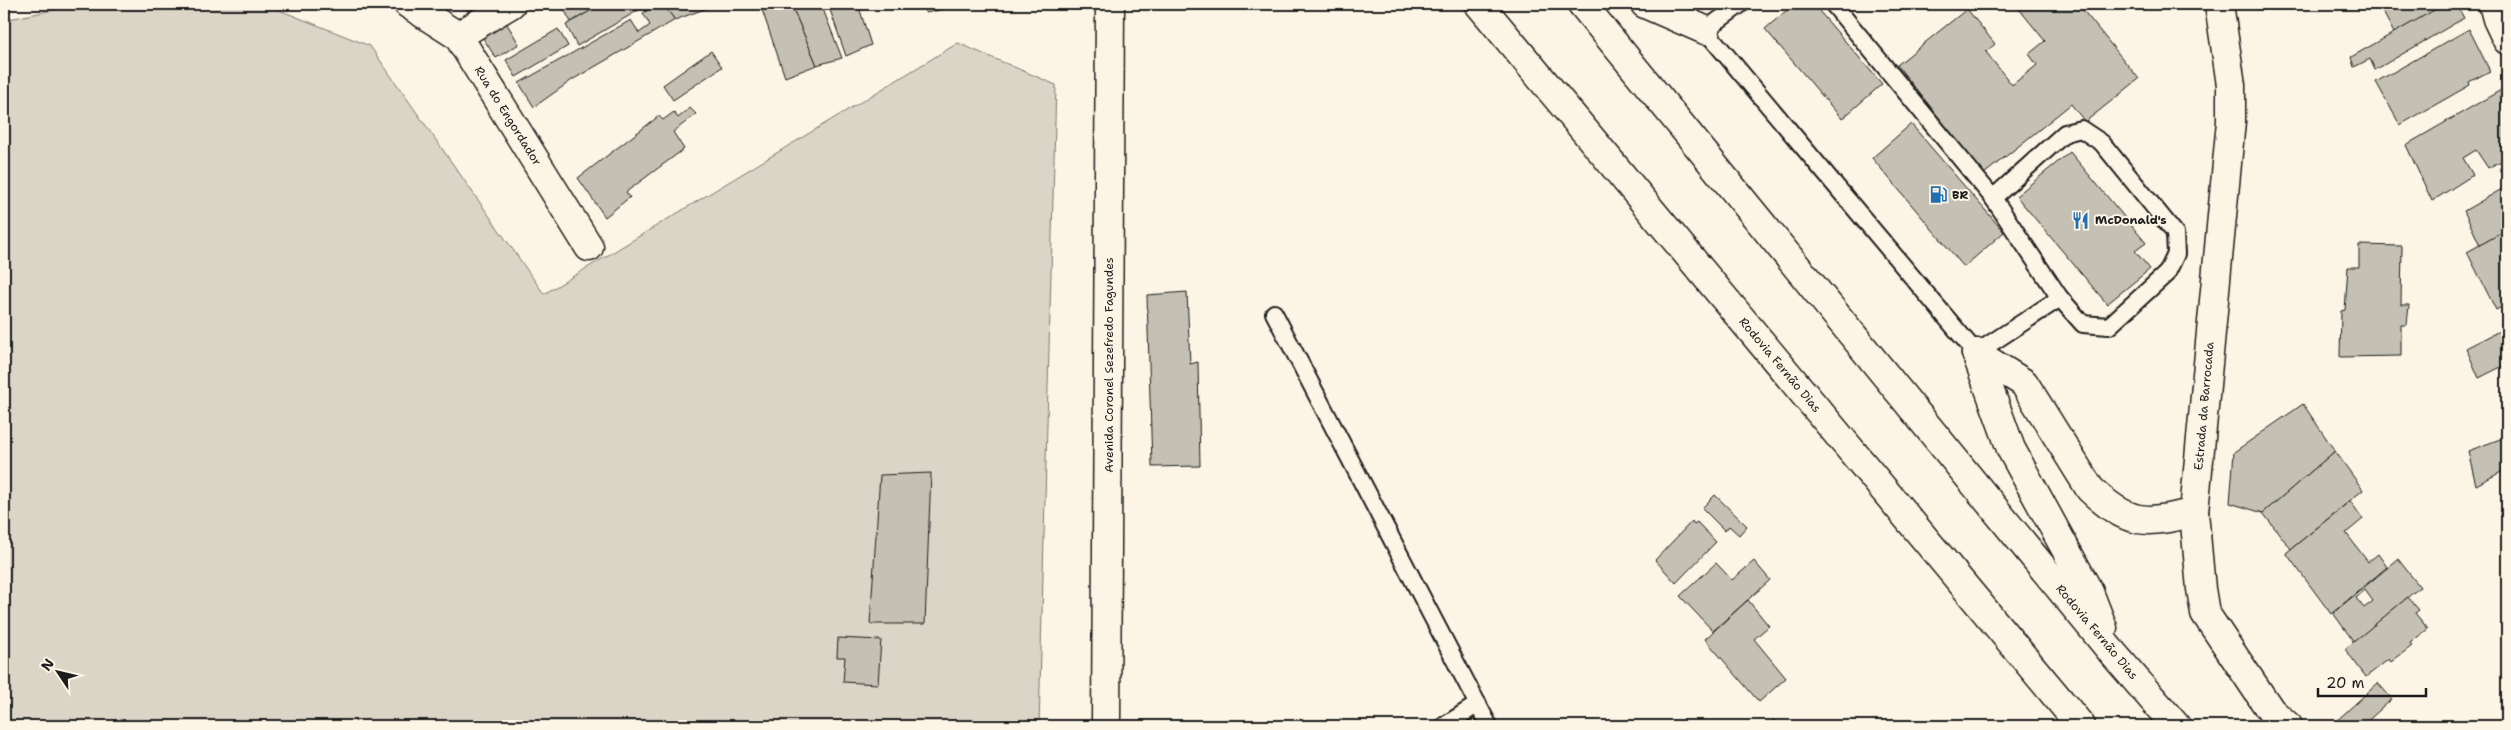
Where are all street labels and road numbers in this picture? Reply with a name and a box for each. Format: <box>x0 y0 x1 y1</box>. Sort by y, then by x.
street label: Rua do Engordador <box>471 63 545 169</box>
street label: Avenida Coronel Sezefredo Fagundes <box>1101 257 1117 473</box>
street label: Rodovia Fernão Dias <box>1735 314 1825 416</box>
street label: Estrada da Barrocada <box>2190 341 2218 471</box>
street label: Rodovia Fernão Dias <box>2052 581 2142 683</box>

